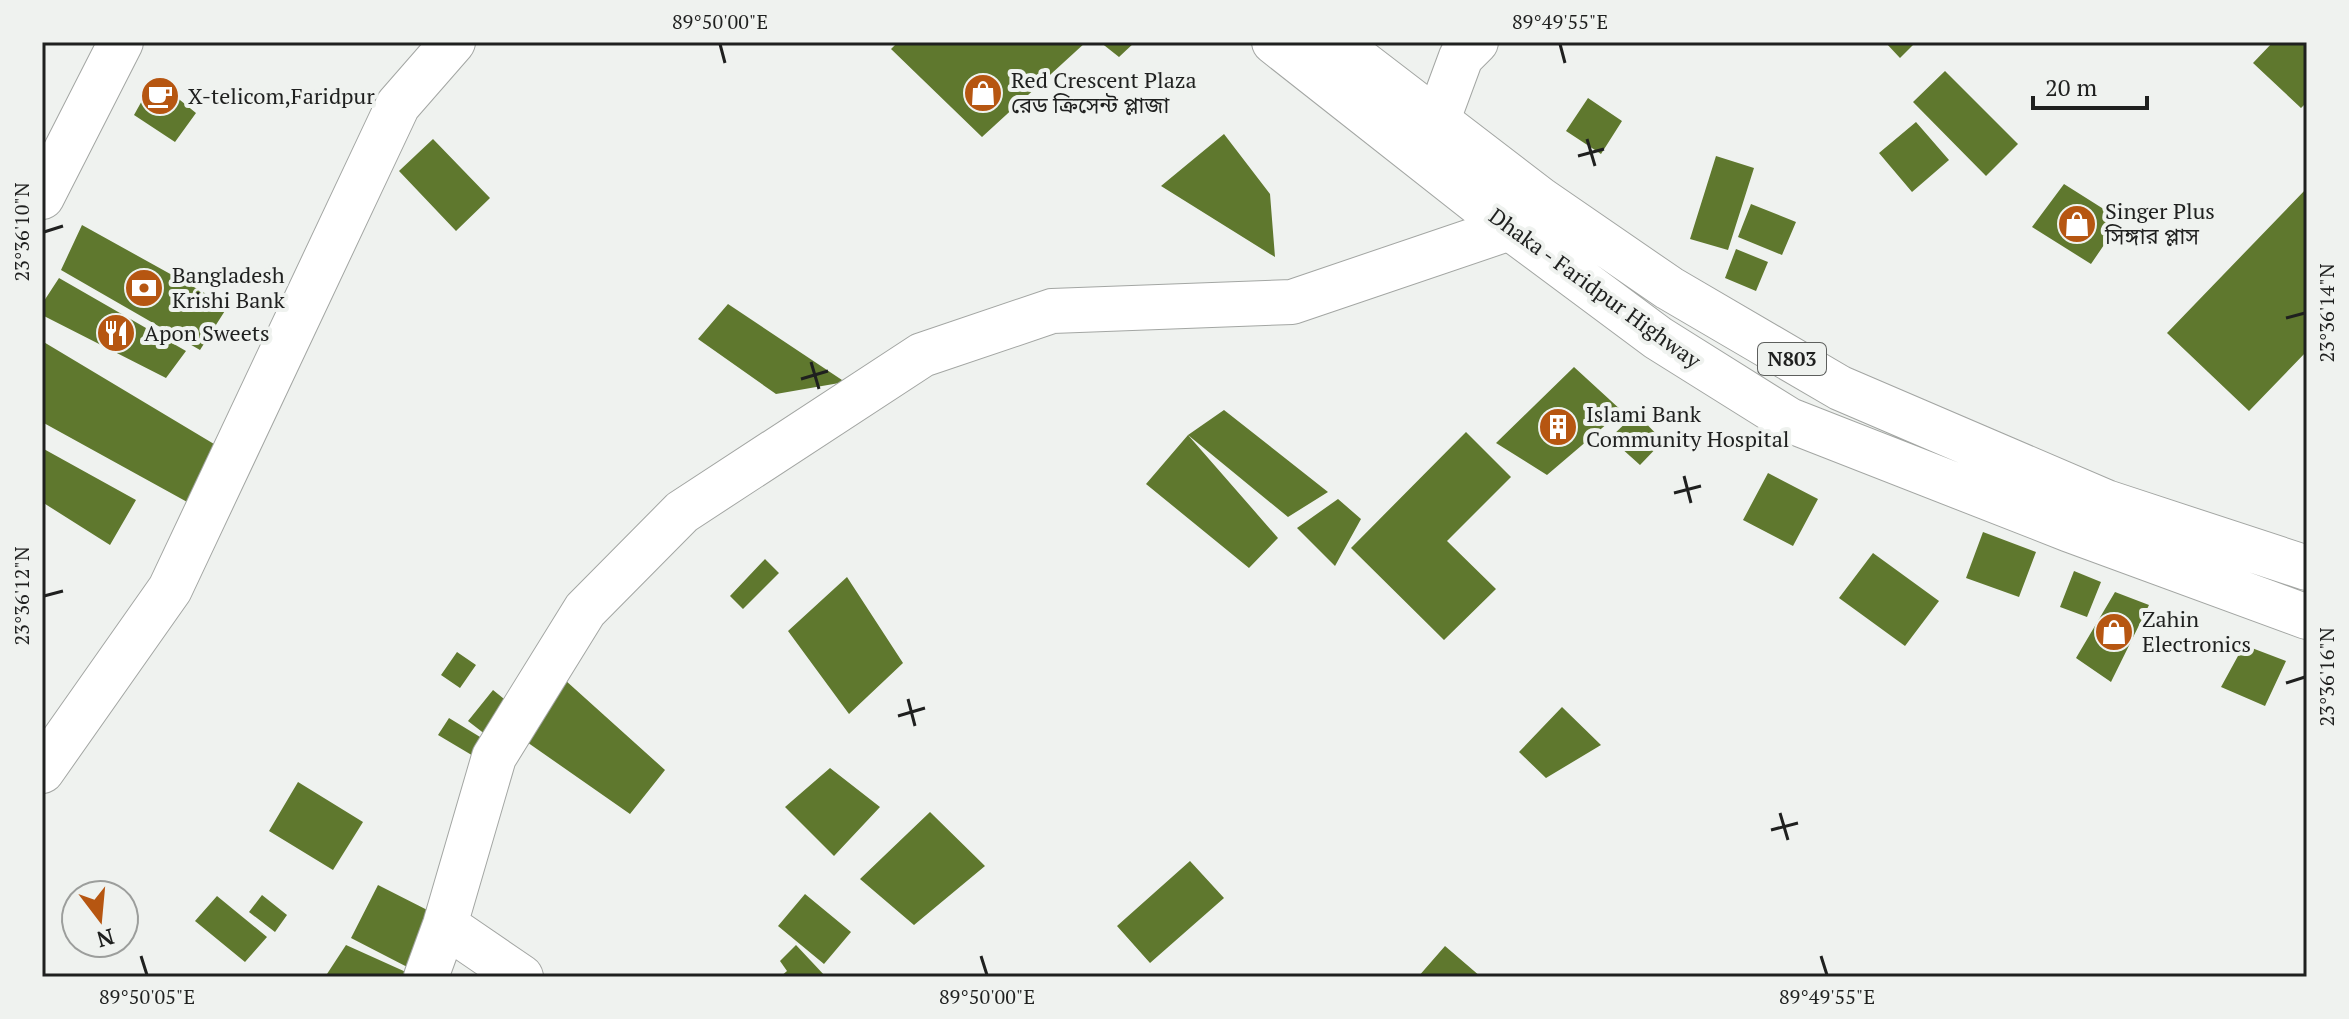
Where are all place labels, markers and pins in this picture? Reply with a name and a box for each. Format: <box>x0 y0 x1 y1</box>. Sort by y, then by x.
place label: Red Crescent Plaza রেড ক্রিসেন্ট প্লাজা <box>1011 65 1197 119</box>
shop icon: Red Crescent Plaza রেড ক্রিসেন্ট প্লাজা <box>962 72 1004 114</box>
cafe icon: X-telicom,Faridpur <box>139 75 181 117</box>
place label: X-telicom,Faridpur <box>188 81 375 110</box>
place label: Singer Plus সিঙ্গার প্লাস <box>2104 196 2215 250</box>
shop icon: Singer Plus সিঙ্গার প্লাস <box>2056 203 2098 245</box>
place label: Bangladesh Krishi Bank <box>172 260 285 314</box>
bank icon: Bangladesh Krishi Bank <box>123 267 165 309</box>
restaurant icon: Apon Sweets <box>95 312 137 354</box>
place label: Apon Sweets <box>144 318 269 347</box>
place label: Islami Bank Community Hospital <box>1586 399 1789 453</box>
building icon: Islami Bank Community Hospital <box>1537 406 1579 448</box>
place label: Zahin Electronics <box>2142 604 2251 658</box>
shop icon: Zahin Electronics <box>2093 611 2135 653</box>

